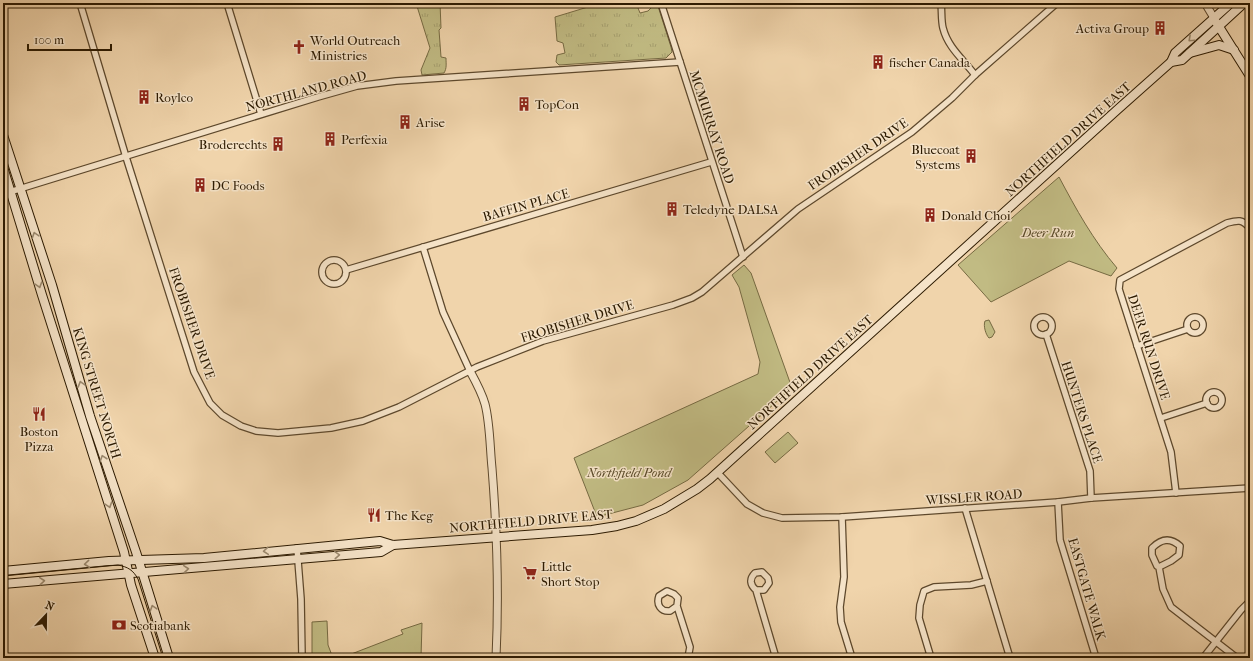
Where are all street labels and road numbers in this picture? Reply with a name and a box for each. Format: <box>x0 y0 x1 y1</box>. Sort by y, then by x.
street label: NORTHLAND ROAD <box>244 68 368 114</box>
street label: MCMURRAY ROAD <box>687 68 737 186</box>
street label: NORTHFIELD DRIVE EAST <box>1002 78 1134 199</box>
street label: FROBISHER DRIVE <box>805 115 911 193</box>
street label: BAFFIN PLACE <box>481 185 571 225</box>
street label: FROBISHER DRIVE <box>166 265 218 381</box>
street label: DEER RUN DRIVE <box>1125 292 1173 402</box>
street label: FROBISHER DRIVE <box>519 297 635 345</box>
street label: NORTHFIELD DRIVE EAST <box>744 311 876 432</box>
street label: KING STREET NORTH <box>70 326 124 460</box>
street label: HUNTERS PLACE <box>1058 359 1106 465</box>
street label: WISSLER ROAD <box>924 486 1023 508</box>
street label: NORTHFIELD DRIVE EAST <box>449 506 613 536</box>
street label: EASTGATE WALK <box>1065 536 1109 643</box>

